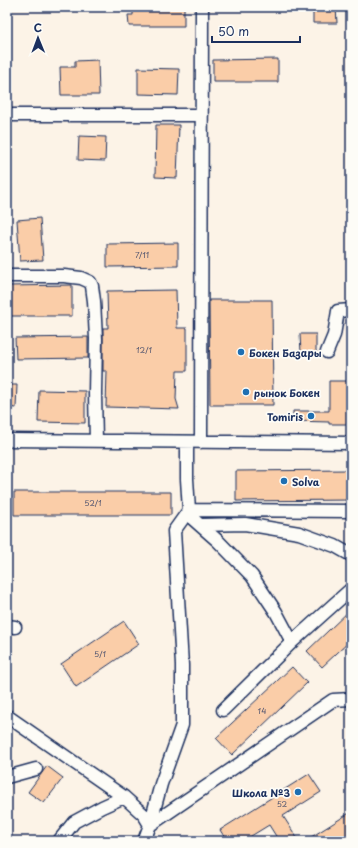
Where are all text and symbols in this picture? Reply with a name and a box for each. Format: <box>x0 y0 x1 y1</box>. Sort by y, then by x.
north arrow <box>18 18 58 58</box>
scale bar <box>212 18 300 44</box>
text: С <box>34 19 42 36</box>
text: 50 m <box>218 22 249 40</box>
house number: 7/11 <box>135 249 149 261</box>
house number: 12/1 <box>136 344 152 356</box>
place label: Бокен Базары <box>249 345 322 360</box>
marker: Бокен Базары <box>236 347 246 357</box>
place label: рынок Бокен <box>254 385 320 400</box>
marker: рынок Бокен <box>241 387 251 397</box>
place label: Tomiris <box>267 409 303 424</box>
marker: Tomiris <box>306 411 316 421</box>
place label: Solva <box>292 474 320 489</box>
marker: Solva <box>279 476 289 486</box>
house number: 52/1 <box>84 497 102 509</box>
house number: 5/1 <box>94 648 106 660</box>
house number: 14 <box>258 705 266 717</box>
place label: Школа №3 <box>232 785 290 800</box>
marker: Школа №3 <box>293 787 303 797</box>
house number: 52 <box>277 798 288 810</box>

